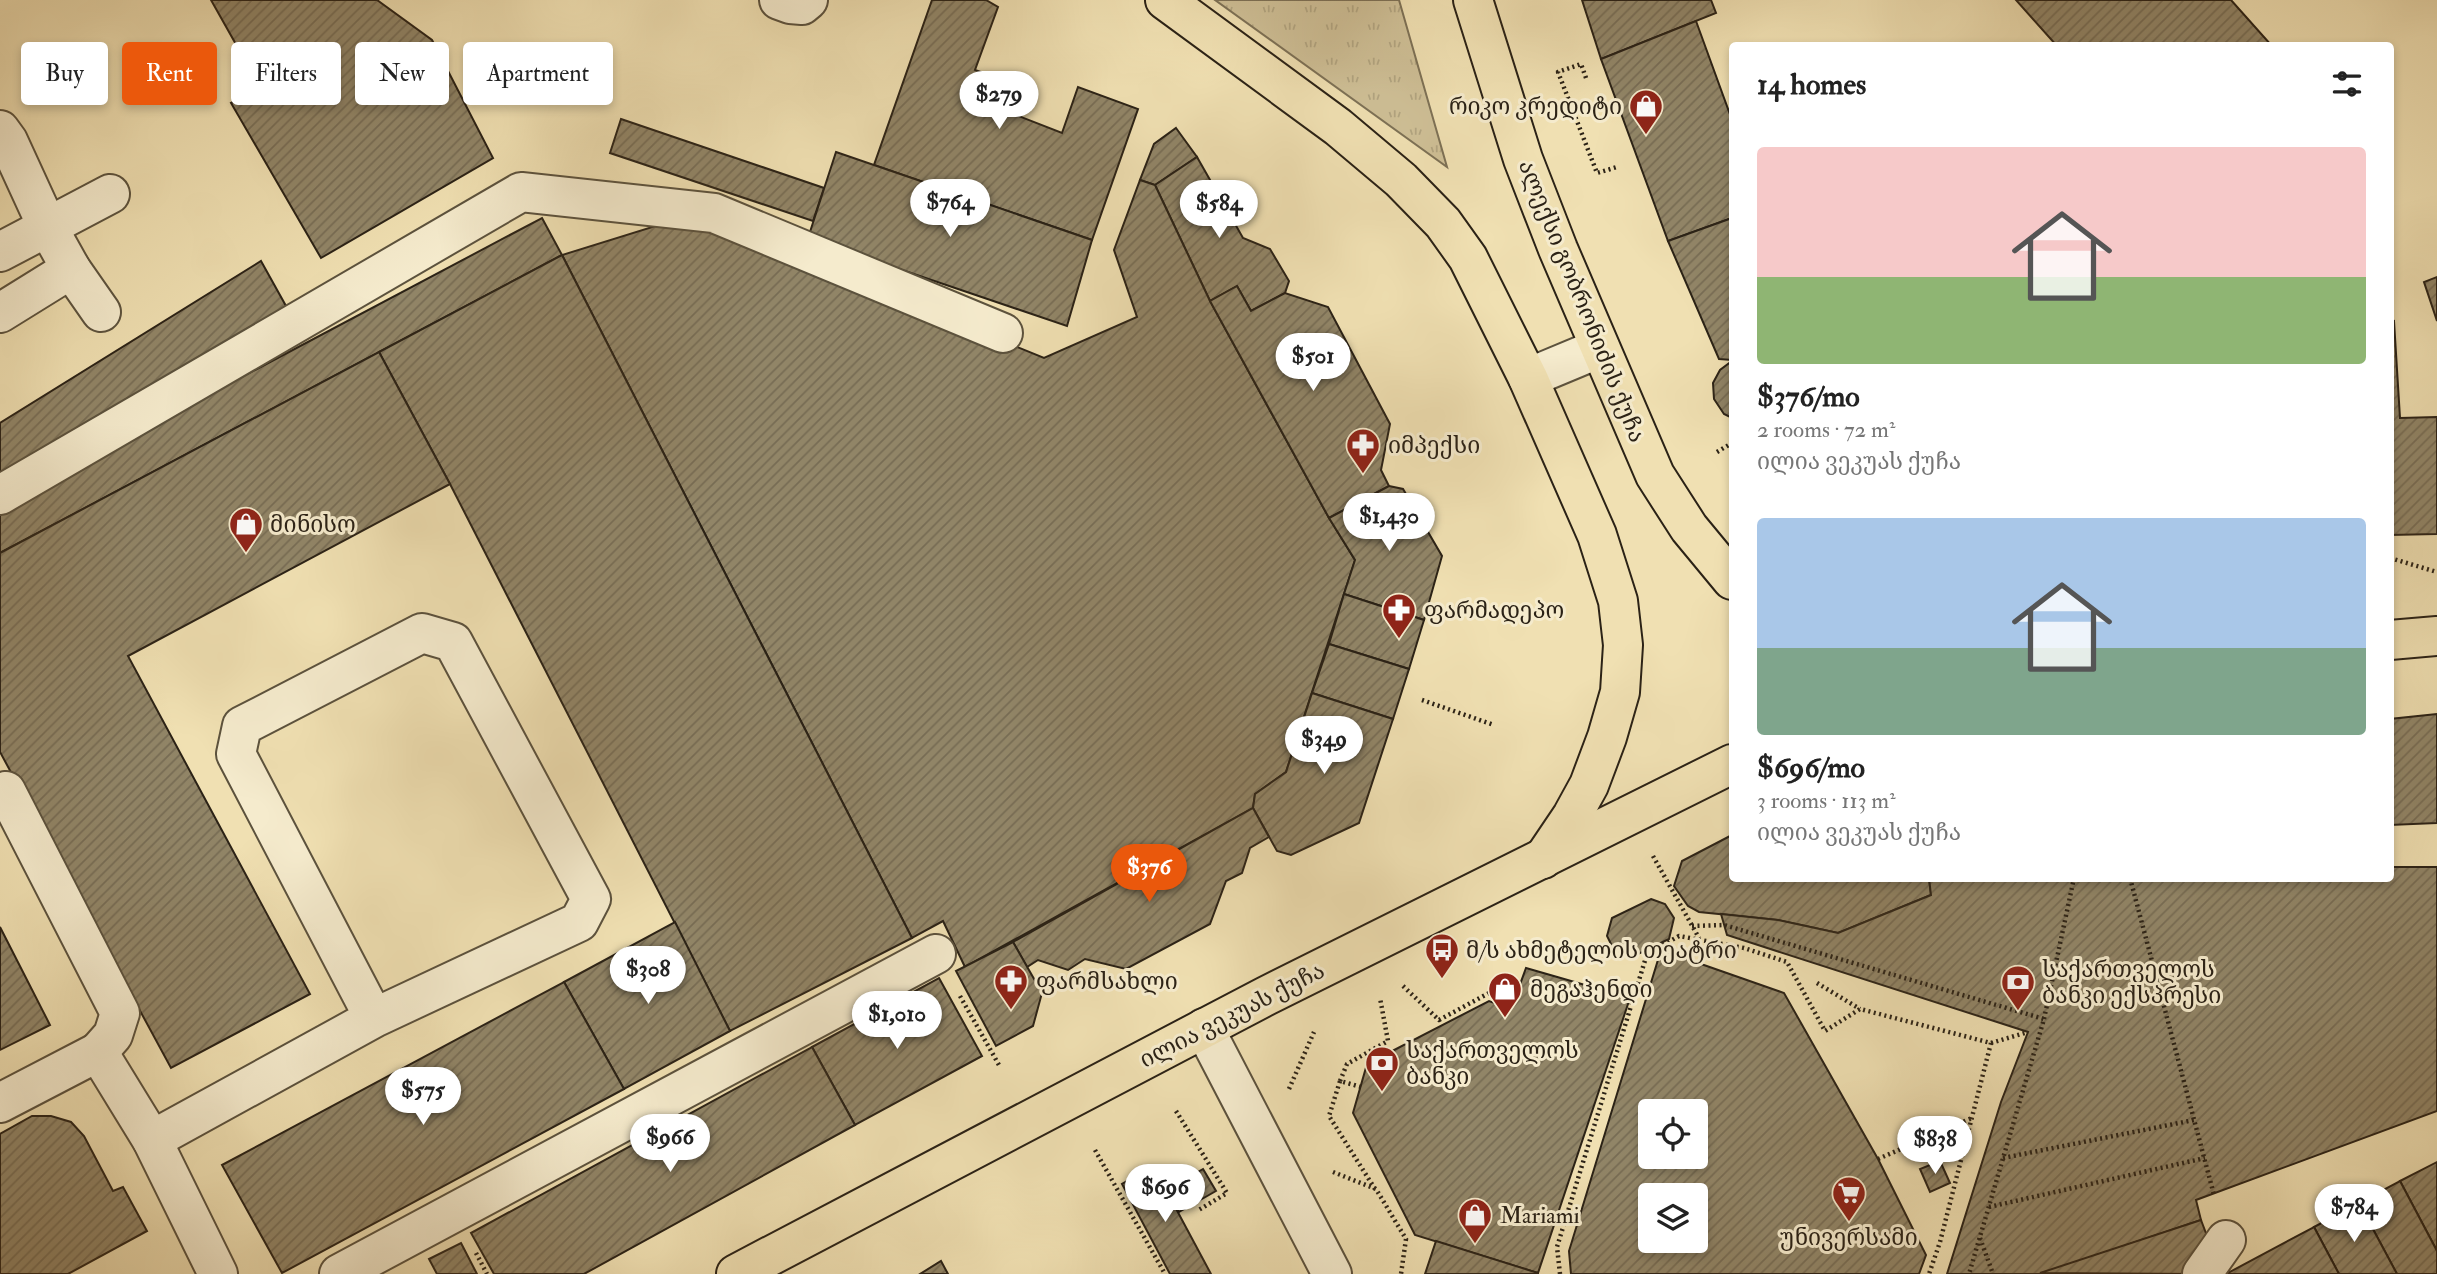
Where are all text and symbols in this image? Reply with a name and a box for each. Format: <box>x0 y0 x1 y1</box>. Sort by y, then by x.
chip: Buy <box>21 42 108 105</box>
chip: Rent <box>122 42 217 105</box>
chip: Filters <box>231 42 341 105</box>
chip: New <box>355 42 449 105</box>
chip: Apartment <box>463 42 613 105</box>
icon: filters <box>2328 65 2366 103</box>
text: 14 homes <box>1757 66 1866 103</box>
pin: $279 <box>958 72 1040 131</box>
text: $279 <box>976 79 1022 108</box>
shop icon: რიკო კრედიტი <box>1627 87 1665 136</box>
place label: რიკო კრედიტი <box>1449 92 1622 121</box>
street label: ალექსი გობრონიძის ქუჩა <box>1512 155 1652 447</box>
pin: $764 <box>909 180 991 239</box>
pin: $584 <box>1178 180 1260 240</box>
text: $764 <box>926 187 974 216</box>
text: $584 <box>1196 188 1242 217</box>
icon: home <box>1999 193 2125 319</box>
pin: $501 <box>1272 334 1354 393</box>
text: $501 <box>1292 341 1334 370</box>
text: $376/mo <box>1757 378 1860 415</box>
text: 2 rooms · 72 m² <box>1757 415 1895 444</box>
pharmacy icon: იმპექსი <box>1344 426 1382 475</box>
place label: იმპექსი <box>1388 431 1480 460</box>
text: ილია ვეკუას ქუჩა <box>1757 447 1961 476</box>
pin: $1,430 <box>1332 494 1446 553</box>
text: $1,430 <box>1359 501 1419 530</box>
shop icon: მინისო <box>227 505 265 554</box>
place label: მინისო <box>270 510 356 539</box>
icon: home <box>1999 564 2125 690</box>
pharmacy icon: ფარმადეპო <box>1380 591 1418 640</box>
place label: ფარმადეპო <box>1424 596 1564 625</box>
pin: $349 <box>1283 716 1365 776</box>
text: $349 <box>1301 724 1347 753</box>
text: $696/mo <box>1757 749 1865 786</box>
text: 3 rooms · 113 m² <box>1757 786 1896 815</box>
text: ილია ვეკუას ქუჩა <box>1757 818 1961 847</box>
pin: $376 <box>1108 844 1190 904</box>
text: $376 <box>1127 852 1171 881</box>
bus stop icon: მ/ს ახმეტელის თეატრი <box>1423 931 1461 980</box>
place label: მ/ს ახმეტელის თეატრი <box>1466 936 1737 965</box>
pin: $308 <box>607 946 689 1006</box>
text: $308 <box>626 954 670 983</box>
place label: საქართველოს ბანკი ექსპრესი <box>2042 955 2221 1010</box>
street label: ილია ვეკუას ქუჩა <box>1134 956 1330 1074</box>
pharmacy icon: ფარმსახლი <box>992 962 1030 1011</box>
bank icon: საქართველოს ბანკი ექსპრესი <box>1999 963 2037 1012</box>
place label: ფარმსახლი <box>1036 967 1178 996</box>
shop icon: მეგაჰენდი <box>1486 970 1524 1019</box>
place label: მეგაჰენდი <box>1530 975 1653 1004</box>
pin: $1,010 <box>840 992 954 1051</box>
text: $1,010 <box>868 999 926 1028</box>
place label: საქართველოს ბანკი <box>1406 1036 1579 1091</box>
bank icon: საქართველოს ბანკი <box>1363 1044 1401 1093</box>
pin: $575 <box>382 1068 464 1127</box>
text: $575 <box>401 1075 445 1104</box>
map controls <box>1638 1099 1708 1253</box>
button: locate <box>1638 1099 1708 1169</box>
pin: $966 <box>629 1114 711 1174</box>
pin: $838 <box>1894 1116 1976 1176</box>
text: $966 <box>646 1122 694 1151</box>
text: $838 <box>1913 1124 1957 1153</box>
pin: $696 <box>1124 1164 1206 1224</box>
text: $696 <box>1141 1172 1189 1201</box>
supermarket icon: უნივერსამი <box>1830 1174 1868 1223</box>
button: layers <box>1638 1183 1708 1253</box>
pin: $784 <box>2313 1184 2395 1244</box>
text: $784 <box>2331 1192 2377 1221</box>
shop icon: Mariami <box>1456 1196 1494 1245</box>
place label: Mariami <box>1500 1201 1580 1230</box>
place label: უნივერსამი <box>1780 1223 1918 1252</box>

